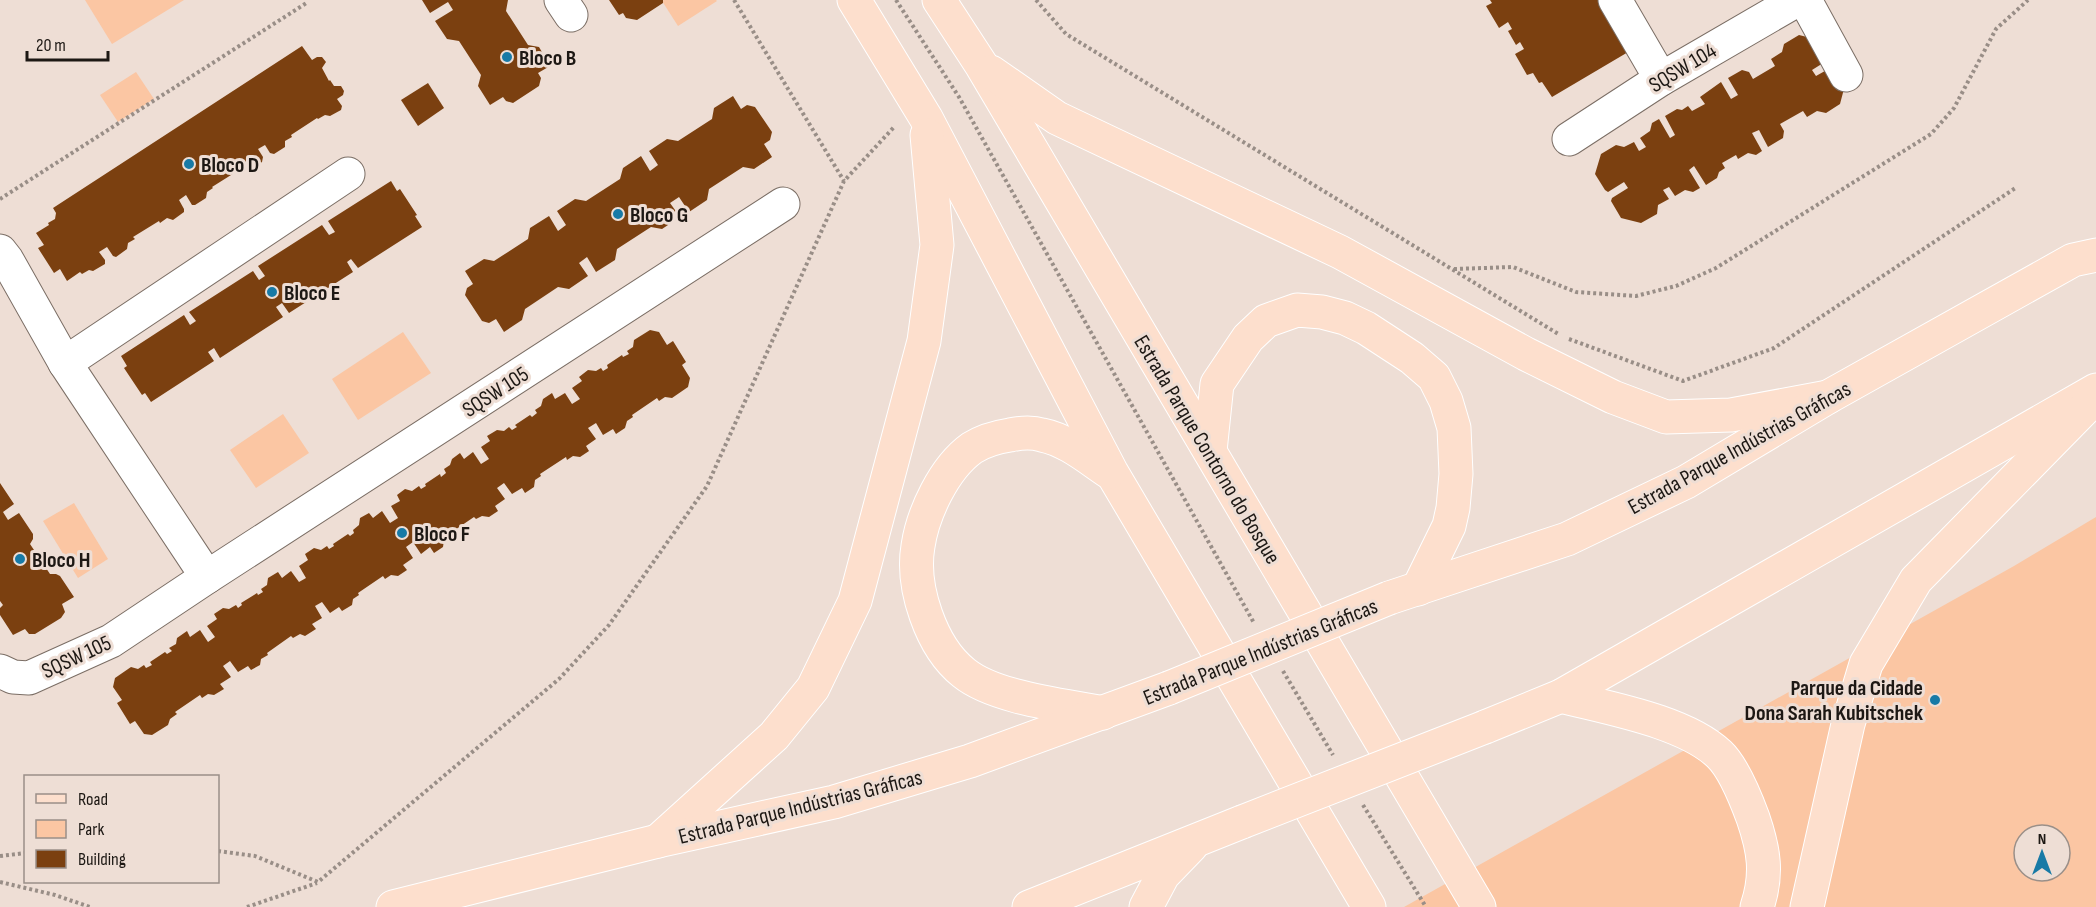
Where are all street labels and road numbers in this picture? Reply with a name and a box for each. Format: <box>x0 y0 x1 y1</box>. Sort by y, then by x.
street label: SQSW 104 <box>1644 38 1721 99</box>
street label: Estrada Parque Contorno do Bosque <box>1128 330 1286 569</box>
street label: SQSW 105 <box>458 361 534 424</box>
street label: Estrada Parque Indústrias Gráficas <box>1624 376 1856 521</box>
street label: Estrada Parque Indústrias Gráficas <box>1139 593 1382 712</box>
street label: SQSW 105 <box>38 629 116 685</box>
street label: Estrada Parque Indústrias Gráficas <box>676 764 925 851</box>

